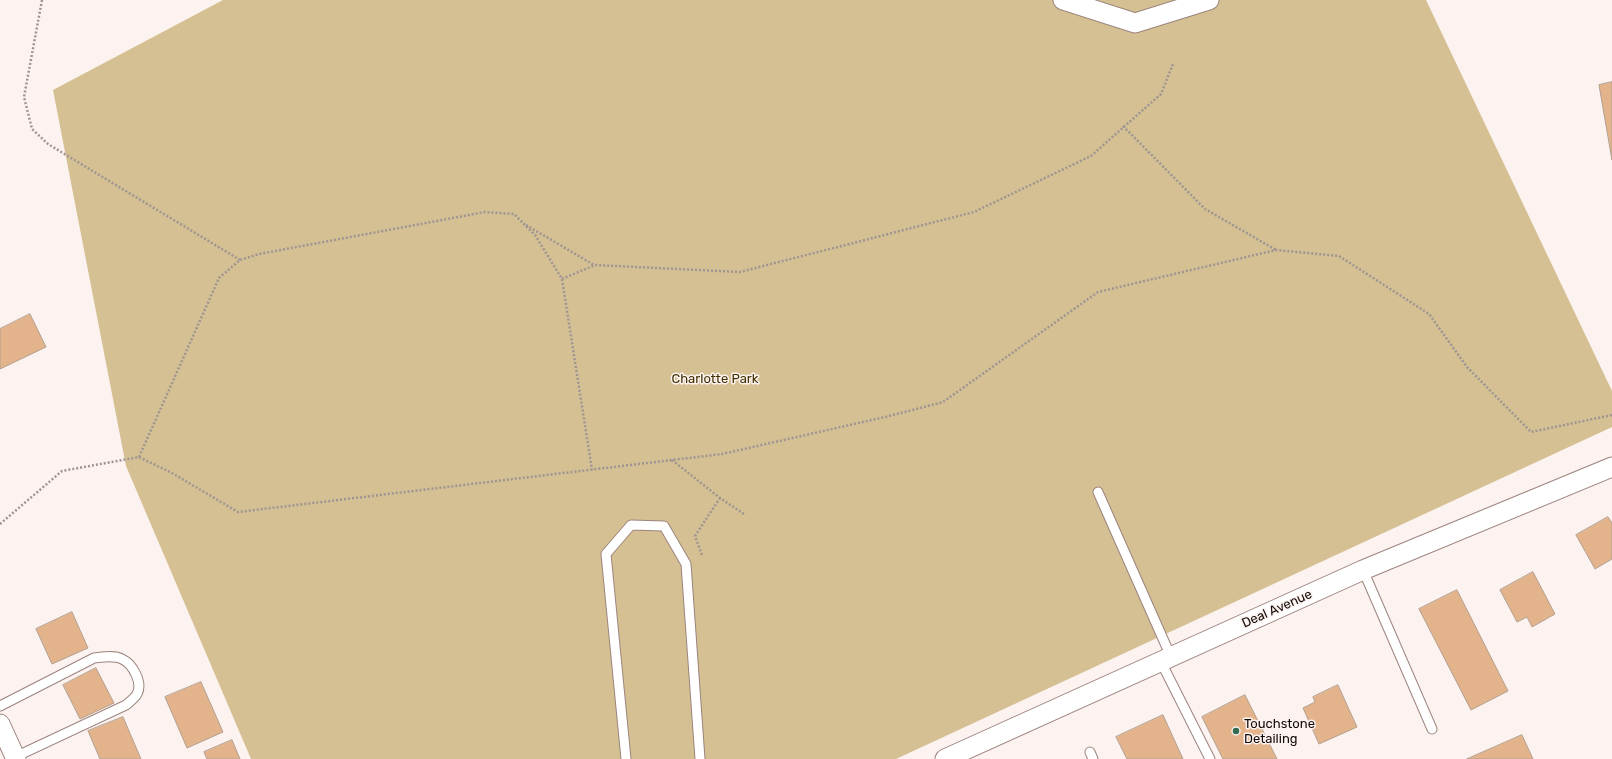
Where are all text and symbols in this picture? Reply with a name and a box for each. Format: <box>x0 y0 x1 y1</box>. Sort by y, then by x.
park label: Charlotte Park <box>672 371 758 387</box>
street label: Deal Avenue <box>1239 587 1315 631</box>
place label: Touchstone Detailing <box>1244 716 1315 747</box>
marker: Touchstone Detailing <box>1231 726 1241 736</box>

